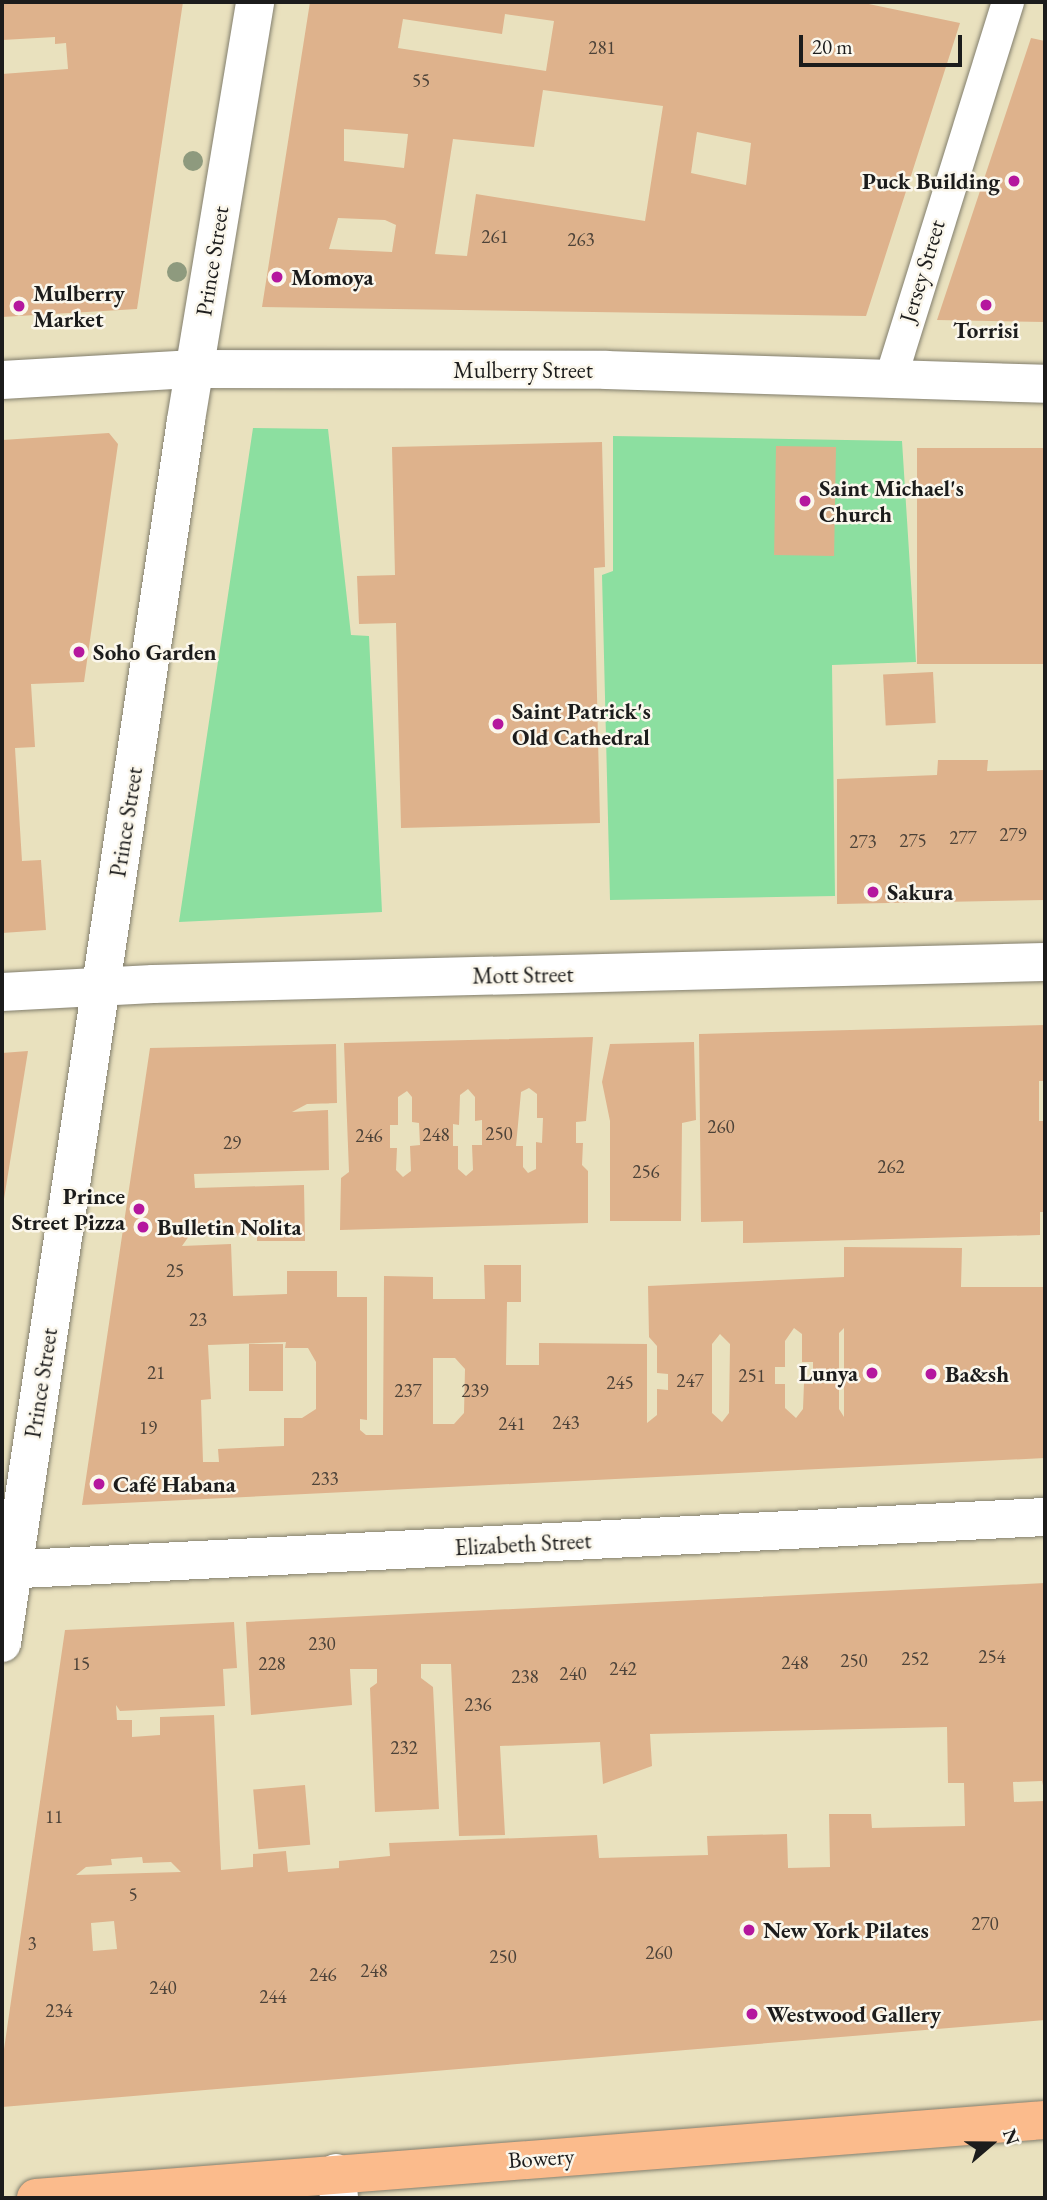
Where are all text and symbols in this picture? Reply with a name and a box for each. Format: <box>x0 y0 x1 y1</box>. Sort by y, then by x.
scale bar <box>802 21 965 65</box>
text: 20 m <box>812 33 853 60</box>
house number: 281 <box>588 37 616 59</box>
house number: 55 <box>412 70 430 92</box>
place label: Puck Building <box>862 167 1000 195</box>
marker: Puck Building <box>1006 173 1022 189</box>
street label: Prince Street <box>190 204 234 318</box>
street label: Jersey Street <box>893 216 951 326</box>
house number: 261 <box>481 226 509 248</box>
house number: 263 <box>567 229 595 251</box>
place label: Momoya <box>291 263 374 291</box>
marker: Momoya <box>269 269 285 285</box>
place label: Mulberry Market <box>33 279 125 333</box>
marker: Torrisi <box>978 297 994 313</box>
marker: Mulberry Market <box>11 298 27 314</box>
place label: Torrisi <box>953 316 1019 344</box>
street label: Mulberry Street <box>453 356 593 384</box>
place label: Saint Michael's Church <box>819 474 964 528</box>
marker: Saint Michael's Church <box>797 493 813 509</box>
place label: Soho Garden <box>93 638 217 666</box>
marker: Soho Garden <box>71 644 87 660</box>
place label: Saint Patrick's Old Cathedral <box>512 697 651 751</box>
marker: Saint Patrick's Old Cathedral <box>490 716 506 732</box>
street label: Prince Street <box>104 765 148 879</box>
house number: 279 <box>999 824 1027 846</box>
house number: 277 <box>949 827 977 849</box>
house number: 275 <box>899 830 927 852</box>
house number: 273 <box>849 831 877 853</box>
place label: Sakura <box>887 878 953 906</box>
marker: Sakura <box>865 884 881 900</box>
street label: Mott Street <box>472 960 574 990</box>
house number: 260 <box>707 1116 735 1138</box>
house number: 250 <box>485 1123 513 1145</box>
house number: 248 <box>422 1124 450 1146</box>
house number: 246 <box>355 1125 383 1147</box>
house number: 29 <box>223 1132 241 1154</box>
house number: 262 <box>877 1156 905 1178</box>
house number: 256 <box>632 1161 660 1183</box>
place label: Prince Street Pizza <box>12 1182 125 1236</box>
marker: Prince Street Pizza <box>131 1201 147 1217</box>
place label: Bulletin Nolita <box>157 1213 302 1241</box>
marker: Bulletin Nolita <box>135 1219 151 1235</box>
house number: 25 <box>166 1260 184 1282</box>
house number: 23 <box>189 1309 207 1331</box>
street label: Prince Street <box>19 1326 63 1440</box>
place label: Lunya <box>799 1359 858 1387</box>
place label: Ba&sh <box>945 1360 1009 1388</box>
house number: 21 <box>147 1362 165 1384</box>
house number: 251 <box>738 1365 766 1387</box>
marker: Lunya <box>864 1365 880 1381</box>
marker: Ba&sh <box>923 1366 939 1382</box>
house number: 247 <box>676 1370 704 1392</box>
house number: 245 <box>606 1372 634 1394</box>
house number: 237 <box>394 1380 422 1402</box>
house number: 239 <box>461 1380 489 1402</box>
house number: 243 <box>552 1412 580 1434</box>
house number: 241 <box>498 1413 526 1435</box>
house number: 19 <box>139 1417 157 1439</box>
house number: 233 <box>311 1468 339 1490</box>
place label: Café Habana <box>113 1470 236 1498</box>
marker: Café Habana <box>91 1476 107 1492</box>
street label: Elizabeth Street <box>454 1527 592 1561</box>
house number: 230 <box>308 1633 336 1655</box>
house number: 254 <box>978 1646 1006 1668</box>
house number: 252 <box>901 1648 929 1670</box>
house number: 250 <box>840 1650 868 1672</box>
house number: 248 <box>781 1652 809 1674</box>
house number: 15 <box>72 1653 90 1675</box>
house number: 228 <box>258 1653 286 1675</box>
house number: 242 <box>609 1658 637 1680</box>
house number: 240 <box>559 1663 587 1685</box>
house number: 238 <box>511 1666 539 1688</box>
house number: 236 <box>464 1694 492 1716</box>
house number: 232 <box>390 1737 418 1759</box>
house number: 11 <box>45 1806 63 1828</box>
house number: 5 <box>128 1884 138 1906</box>
house number: 270 <box>971 1913 999 1935</box>
place label: New York Pilates <box>763 1916 929 1944</box>
marker: New York Pilates <box>741 1922 757 1938</box>
house number: 3 <box>27 1933 37 1955</box>
house number: 260 <box>645 1942 673 1964</box>
house number: 250 <box>489 1946 517 1968</box>
house number: 248 <box>360 1960 388 1982</box>
house number: 246 <box>309 1964 337 1986</box>
house number: 240 <box>149 1977 177 1999</box>
house number: 244 <box>259 1986 287 2008</box>
house number: 234 <box>45 2000 73 2022</box>
place label: Westwood Gallery <box>766 2000 941 2028</box>
marker: Westwood Gallery <box>744 2006 760 2022</box>
north arrow <box>956 2109 1026 2179</box>
text: N <box>997 2125 1026 2148</box>
street label: Bowery <box>507 2142 575 2174</box>

